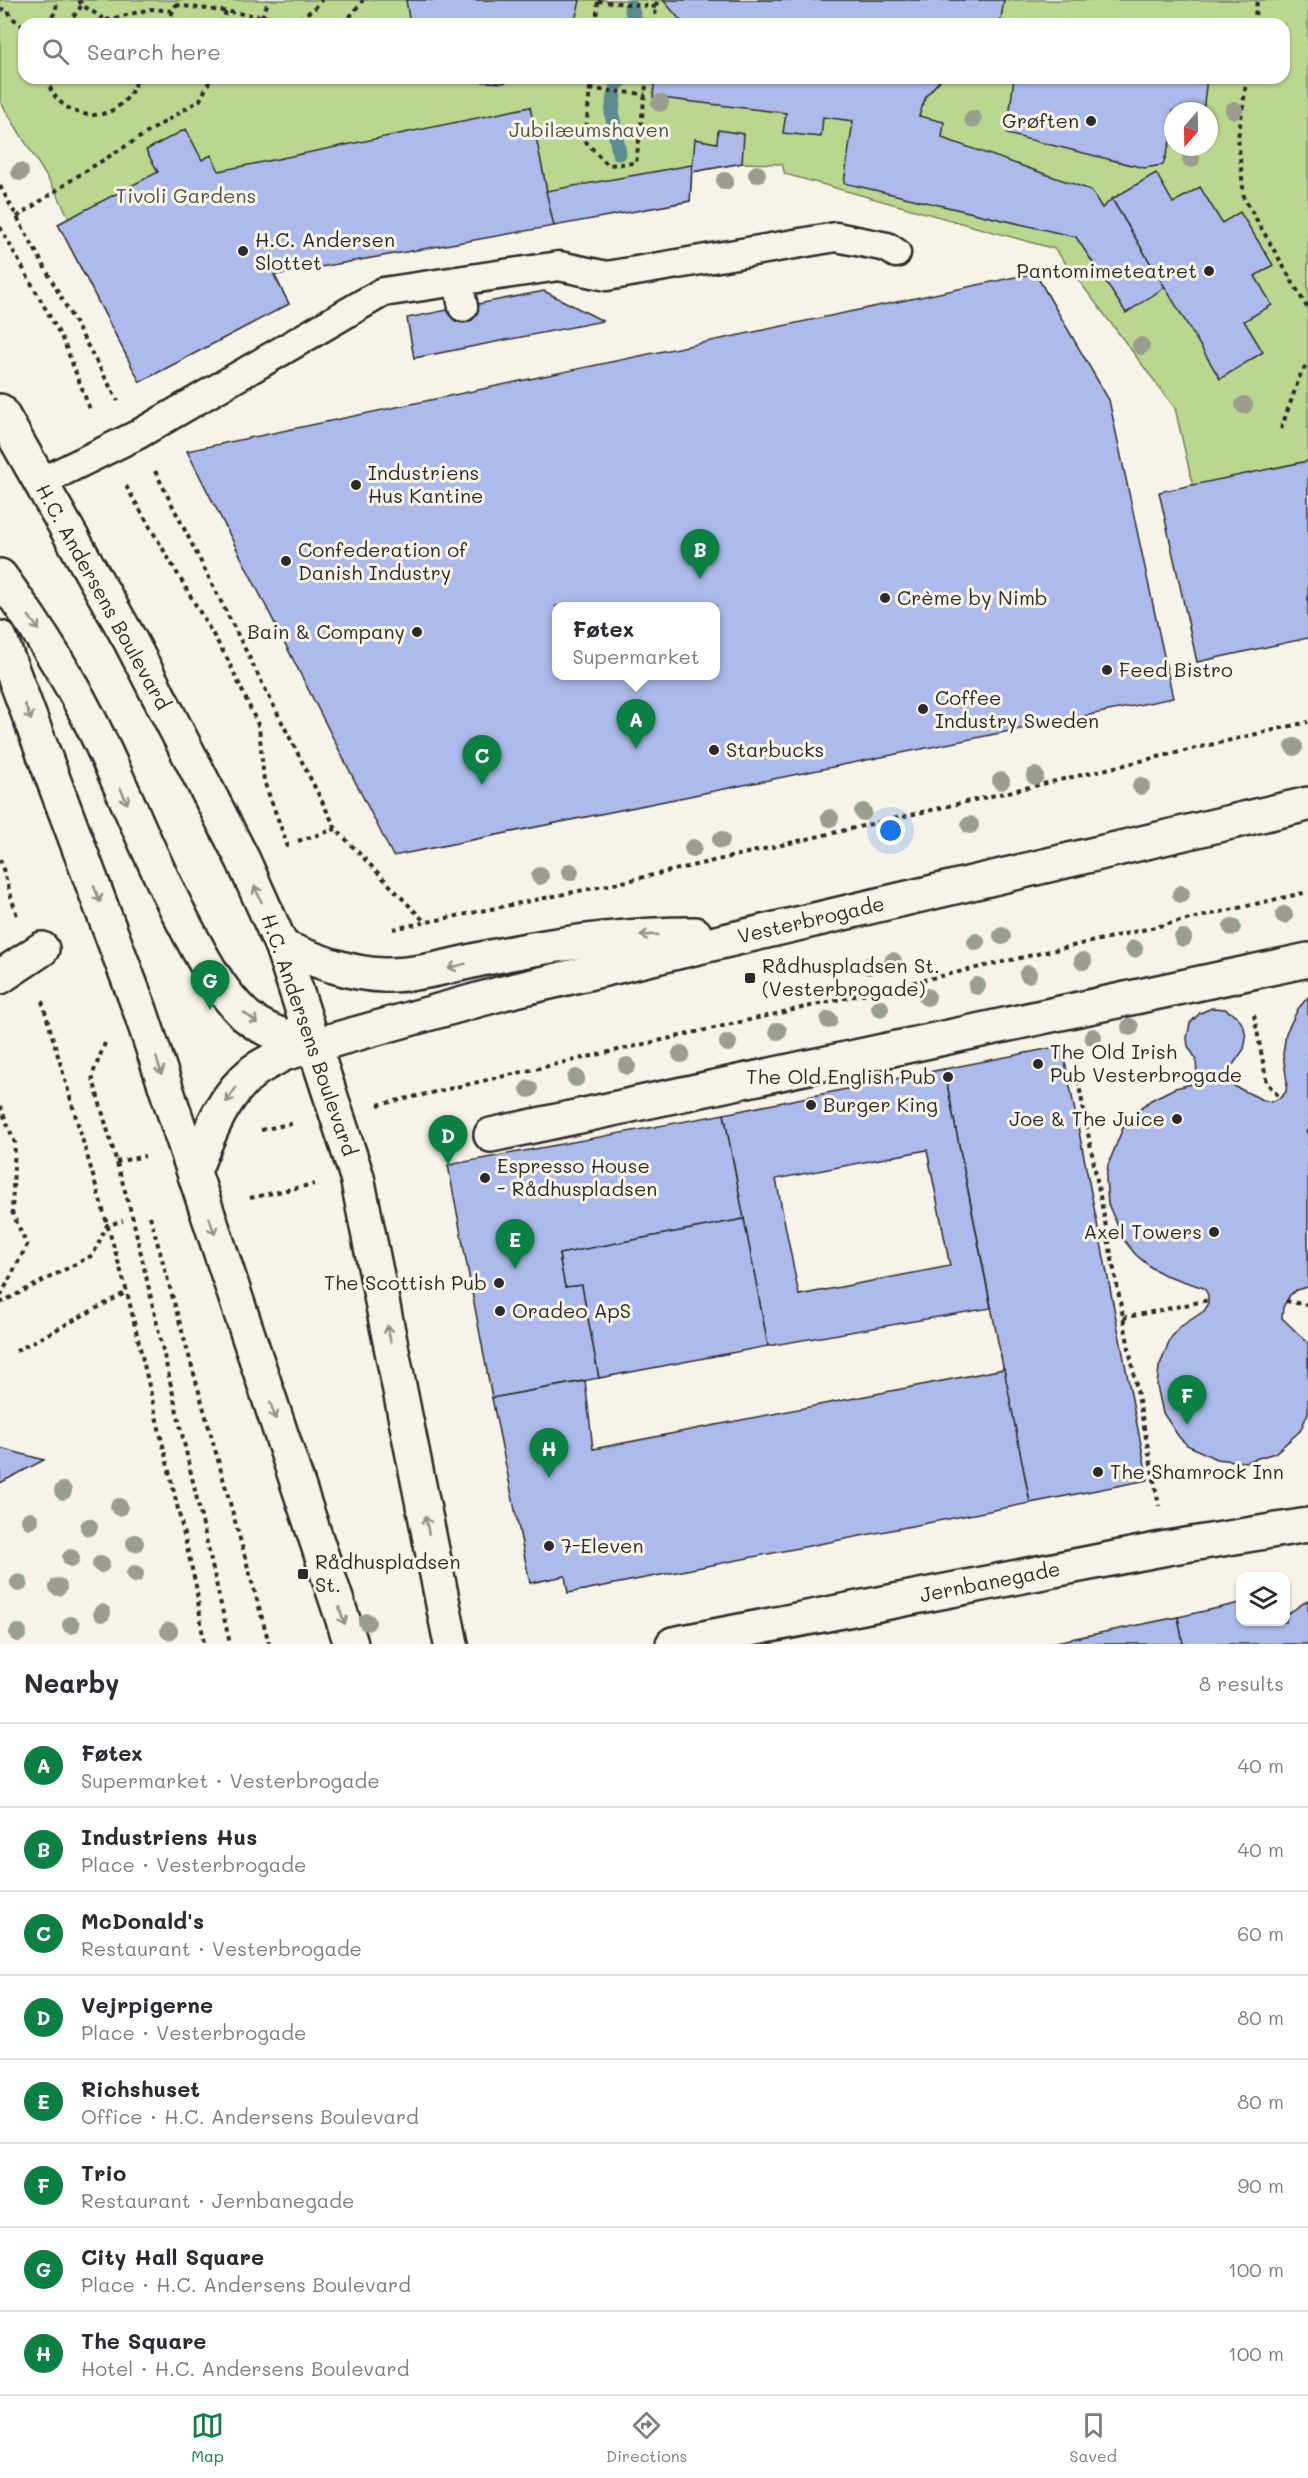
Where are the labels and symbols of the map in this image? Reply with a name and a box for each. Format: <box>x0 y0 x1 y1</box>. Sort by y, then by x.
north arrow <box>1164 102 1218 156</box>
place label: Grøften <box>1002 107 1079 133</box>
marker: Grøften <box>1084 114 1098 128</box>
park label: Jubilæumshaven <box>509 116 669 142</box>
park label: Tivoli Gardens <box>116 182 256 208</box>
place label: H.C. Andersen Slottet <box>255 226 395 275</box>
marker: H.C. Andersen Slottet <box>236 244 250 258</box>
place label: Pantomimeteatret <box>1017 257 1197 283</box>
marker: Pantomimeteatret <box>1202 264 1216 278</box>
place label: Industriens Hus Kantine <box>368 459 483 508</box>
marker: Industriens Hus Kantine <box>349 478 363 492</box>
street label: H.C. Andersens Boulevard <box>31 479 177 714</box>
pin: B <box>680 530 720 579</box>
place label: Confederation of Danish Industry <box>298 536 468 585</box>
marker: Confederation of Danish Industry <box>279 554 293 568</box>
place label: Crème by Nimb <box>897 584 1048 610</box>
marker: Crème by Nimb <box>878 591 892 605</box>
one-way arrow <box>28 615 40 631</box>
place label: Bain & Company <box>247 618 405 644</box>
marker: Bain & Company <box>410 625 424 639</box>
place label: Feed Bistro <box>1119 656 1233 682</box>
marker: Feed Bistro <box>1100 663 1114 677</box>
place label: Coffee Industry Sweden <box>935 684 1099 733</box>
pin: A <box>616 700 656 749</box>
one-way arrow <box>23 702 34 721</box>
marker: Coffee Industry Sweden <box>916 702 930 716</box>
pin: C <box>462 736 502 785</box>
place label: Starbucks <box>726 736 824 762</box>
marker: Starbucks <box>707 743 721 757</box>
one-way arrow <box>119 786 130 805</box>
your location <box>876 816 905 845</box>
one-way arrow <box>92 885 103 903</box>
one-way arrow <box>252 885 264 903</box>
street label: Vesterbrogade <box>735 889 887 949</box>
street label: H.C. Andersens Boulevard <box>256 910 364 1159</box>
one-way arrow <box>639 929 659 940</box>
place label: Rådhuspladsen St. (Vesterbrogade) <box>762 952 940 1001</box>
pin: G <box>190 960 230 1010</box>
one-way arrow <box>447 961 466 972</box>
marker: Rådhuspladsen St. (Vesterbrogade) <box>743 971 757 985</box>
one-way arrow <box>243 1011 259 1024</box>
place label: The Old Irish Pub Vesterbrogade <box>1050 1038 1242 1087</box>
one-way arrow <box>154 1056 165 1075</box>
marker: The Old Irish Pub Vesterbrogade <box>1031 1057 1045 1071</box>
place label: The Old English Pub <box>746 1063 936 1089</box>
marker: The Old English Pub <box>941 1070 955 1084</box>
one-way arrow <box>225 1086 237 1102</box>
place label: Burger King <box>823 1091 938 1117</box>
marker: Burger King <box>804 1098 818 1112</box>
place label: Joe & The Juice <box>1009 1105 1165 1131</box>
marker: Joe & The Juice <box>1170 1112 1184 1126</box>
pin: D <box>428 1116 468 1165</box>
place label: Espresso House - Rådhuspladsen <box>497 1152 657 1201</box>
marker: Espresso House - Rådhuspladsen <box>478 1171 492 1185</box>
one-way arrow <box>208 1216 219 1235</box>
place label: Axel Towers <box>1084 1218 1202 1244</box>
pin: E <box>496 1220 534 1269</box>
marker: Axel Towers <box>1207 1225 1221 1239</box>
place label: The Scottish Pub <box>324 1269 487 1295</box>
marker: The Scottish Pub <box>492 1276 506 1290</box>
place label: Oradeo ApS <box>512 1297 631 1323</box>
marker: Oradeo ApS <box>493 1304 507 1318</box>
one-way arrow <box>383 1324 394 1344</box>
pin: F <box>1168 1376 1206 1425</box>
one-way arrow <box>269 1401 280 1420</box>
pin: H <box>530 1428 568 1478</box>
place label: The Shamrock Inn <box>1110 1458 1284 1484</box>
marker: The Shamrock Inn <box>1091 1465 1105 1479</box>
one-way arrow <box>421 1516 432 1535</box>
place label: 7-Eleven <box>561 1532 643 1558</box>
marker: 7-Eleven <box>542 1539 556 1553</box>
place label: Rådhuspladsen St. <box>315 1548 461 1597</box>
street label: Jernbanegade <box>918 1555 1062 1607</box>
marker: Rådhuspladsen St. <box>296 1567 310 1581</box>
one-way arrow <box>337 1606 348 1625</box>

